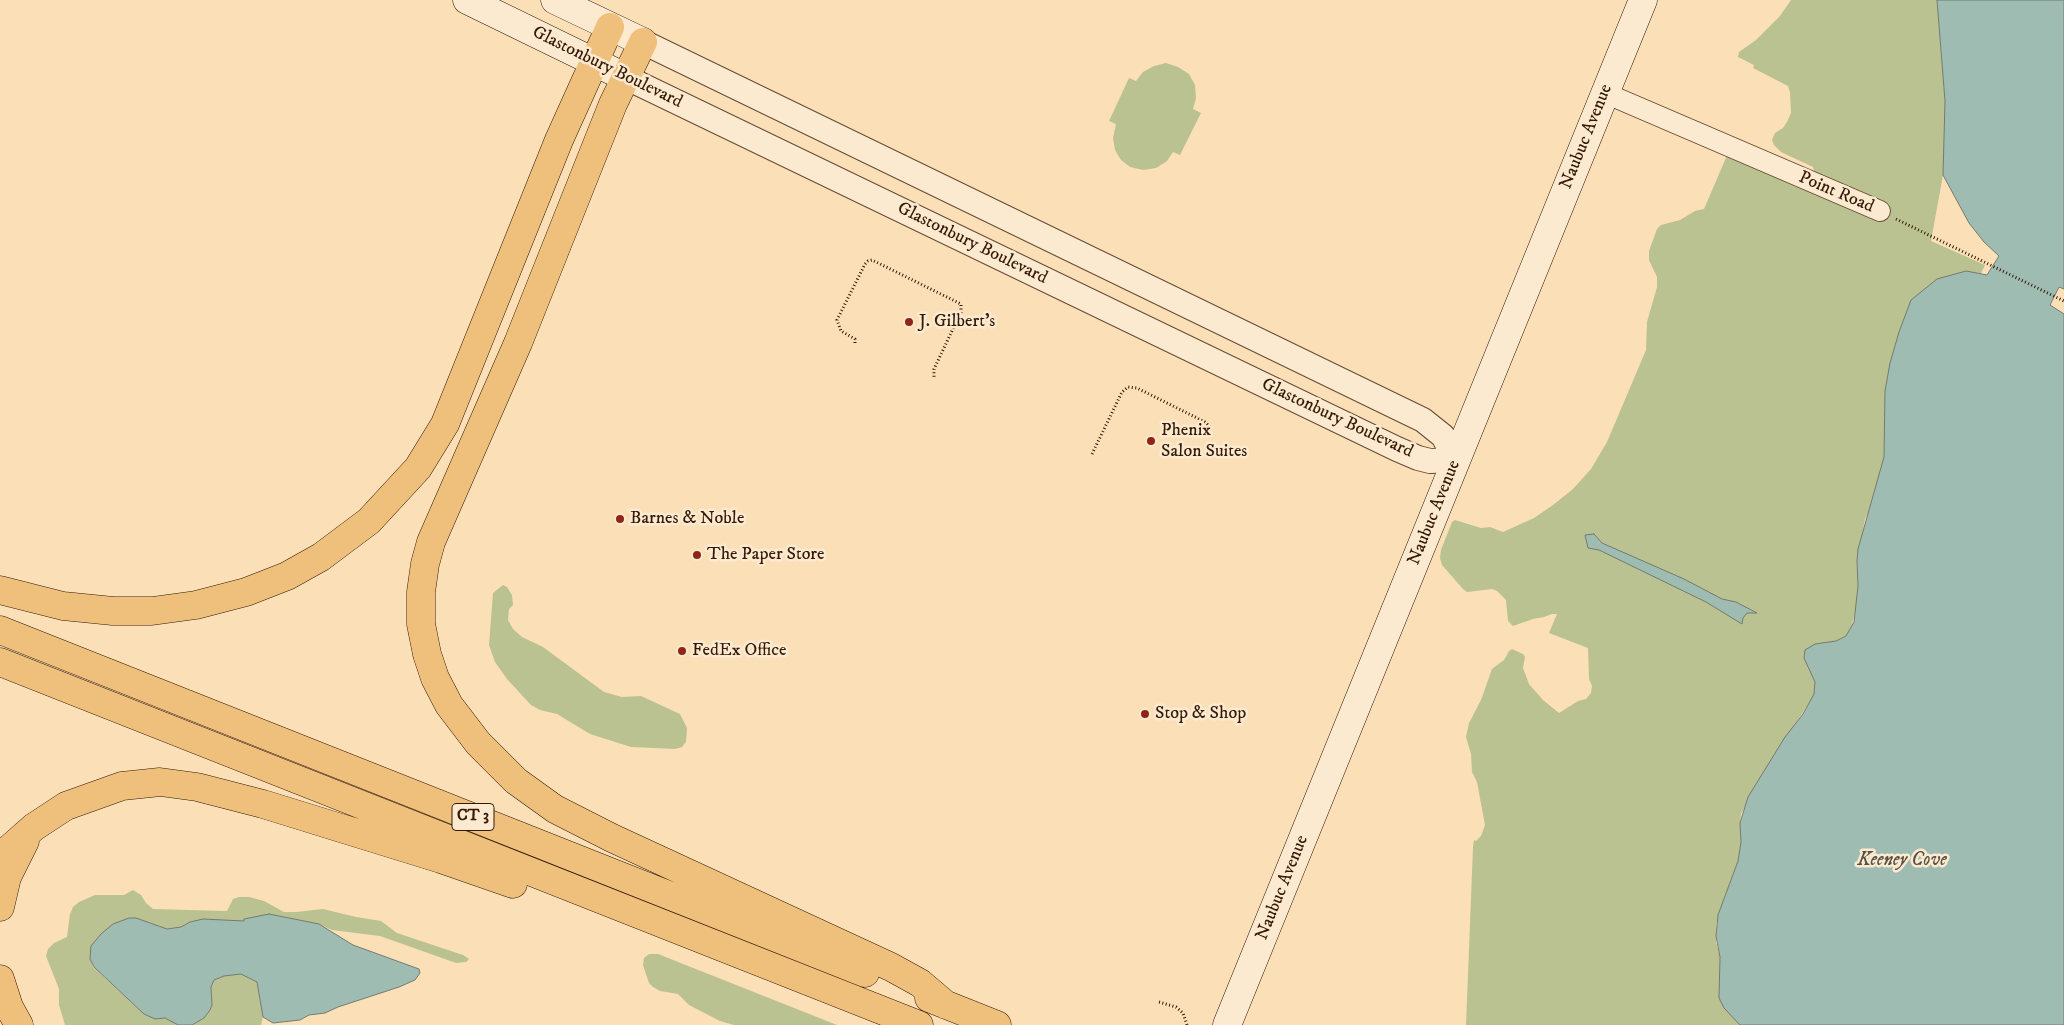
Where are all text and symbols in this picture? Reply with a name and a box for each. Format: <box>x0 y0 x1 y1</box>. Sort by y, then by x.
street label: Glastonbury Boulevard <box>528 22 686 114</box>
street label: Naubuc Avenue <box>1556 81 1618 193</box>
street label: Point Road <box>1795 167 1877 219</box>
street label: Glastonbury Boulevard <box>893 198 1051 290</box>
place label: J. Gilbert's <box>919 311 995 333</box>
marker: J. Gilbert's <box>903 316 915 328</box>
street label: Glastonbury Boulevard <box>1258 374 1416 464</box>
place label: Phenix Salon Suites <box>1161 420 1247 462</box>
marker: Phenix Salon Suites <box>1145 435 1157 447</box>
street label: Naubuc Avenue <box>1404 457 1466 569</box>
place label: Barnes & Noble <box>630 508 744 530</box>
marker: Barnes & Noble <box>614 513 626 525</box>
place label: The Paper Store <box>707 544 825 566</box>
marker: The Paper Store <box>691 549 703 561</box>
place label: FedEx Office <box>692 640 786 662</box>
marker: FedEx Office <box>676 645 688 657</box>
place label: Stop & Shop <box>1155 703 1246 725</box>
marker: Stop & Shop <box>1139 708 1151 720</box>
road number: CT 3 <box>452 804 494 830</box>
street label: Naubuc Avenue <box>1252 832 1314 944</box>
water label: Keeney Cove <box>1857 850 1947 872</box>

